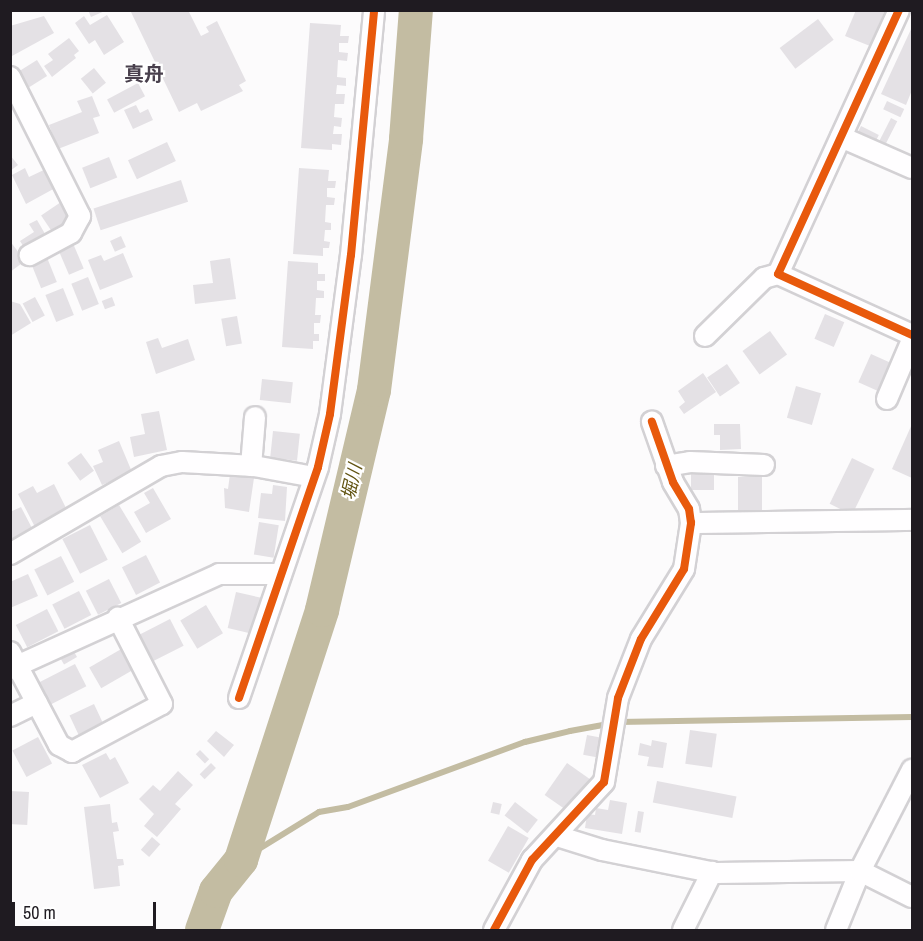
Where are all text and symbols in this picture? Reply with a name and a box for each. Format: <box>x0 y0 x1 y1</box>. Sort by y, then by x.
district label: 真舟 <box>124 61 164 85</box>
water label: 堀川 <box>337 462 367 502</box>
scale bar <box>15 890 159 928</box>
text: 50 m <box>23 900 56 925</box>

